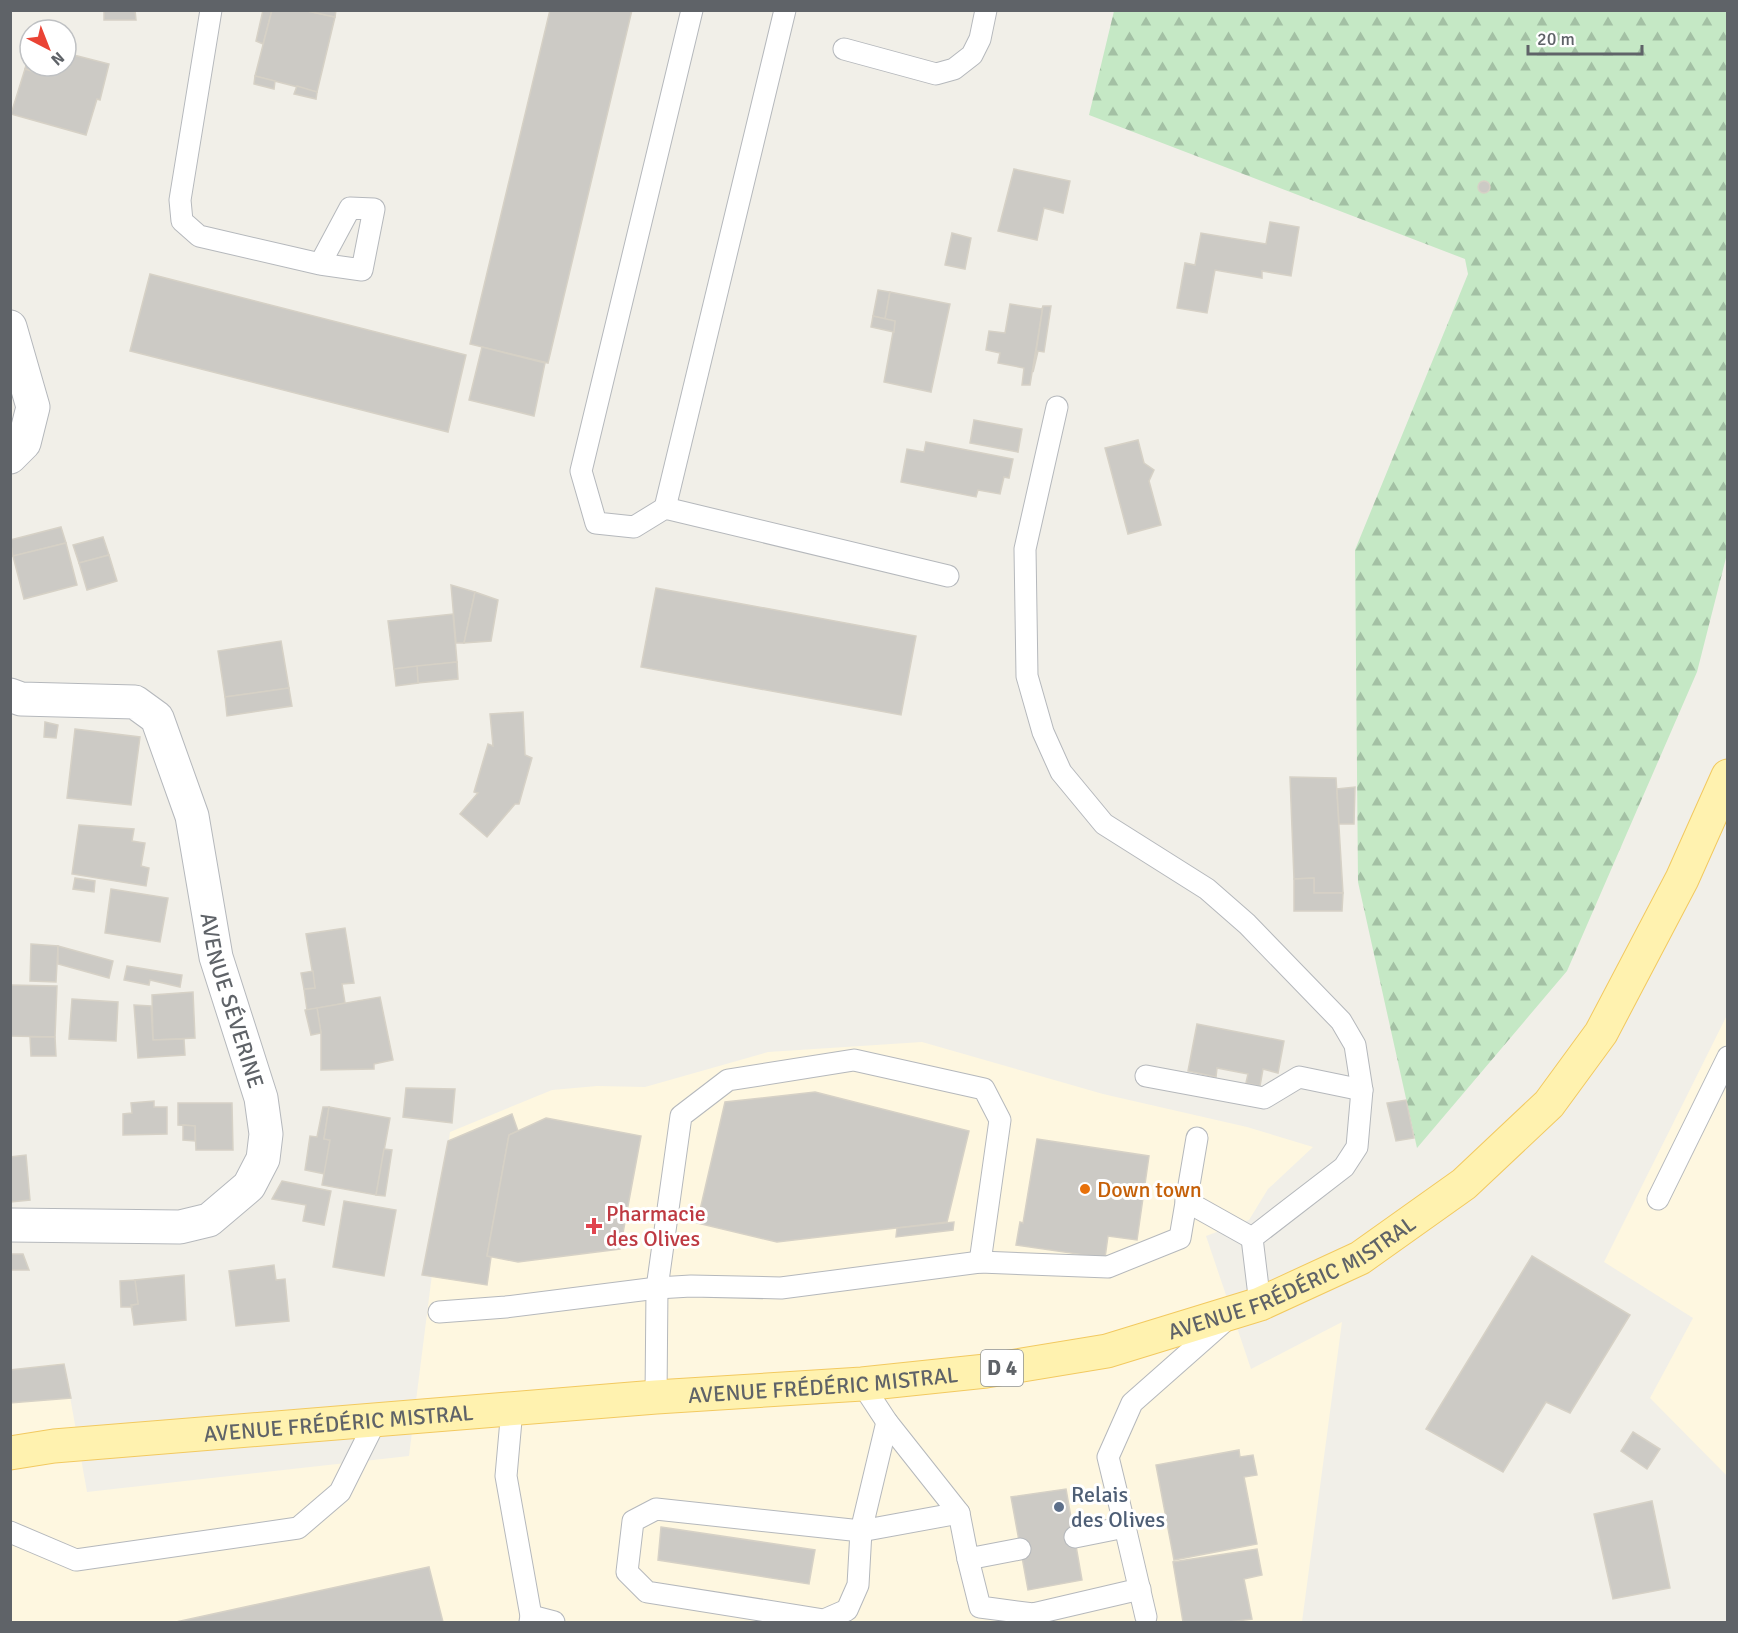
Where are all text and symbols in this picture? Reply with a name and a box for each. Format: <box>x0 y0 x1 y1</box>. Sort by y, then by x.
north arrow <box>18 18 78 78</box>
scale bar <box>1528 18 1642 56</box>
text: 20 m <box>1537 28 1575 50</box>
text: N <box>47 47 68 70</box>
street label: AVENUE SÉVERINE <box>195 911 270 1091</box>
place label: Down town <box>1097 1176 1202 1203</box>
marker: Down town <box>1078 1182 1092 1196</box>
place label: Pharmacie des Olives <box>606 1200 706 1252</box>
street label: AVENUE FRÉDÉRIC MISTRAL <box>1165 1209 1421 1345</box>
marker: Pharmacie des Olives <box>587 1219 601 1233</box>
road number: D 4 <box>981 1350 1023 1386</box>
street label: AVENUE FRÉDÉRIC MISTRAL <box>687 1361 959 1408</box>
street label: AVENUE FRÉDÉRIC MISTRAL <box>202 1398 475 1447</box>
place label: Relais des Olives <box>1071 1481 1165 1533</box>
marker: Relais des Olives <box>1052 1500 1066 1514</box>

